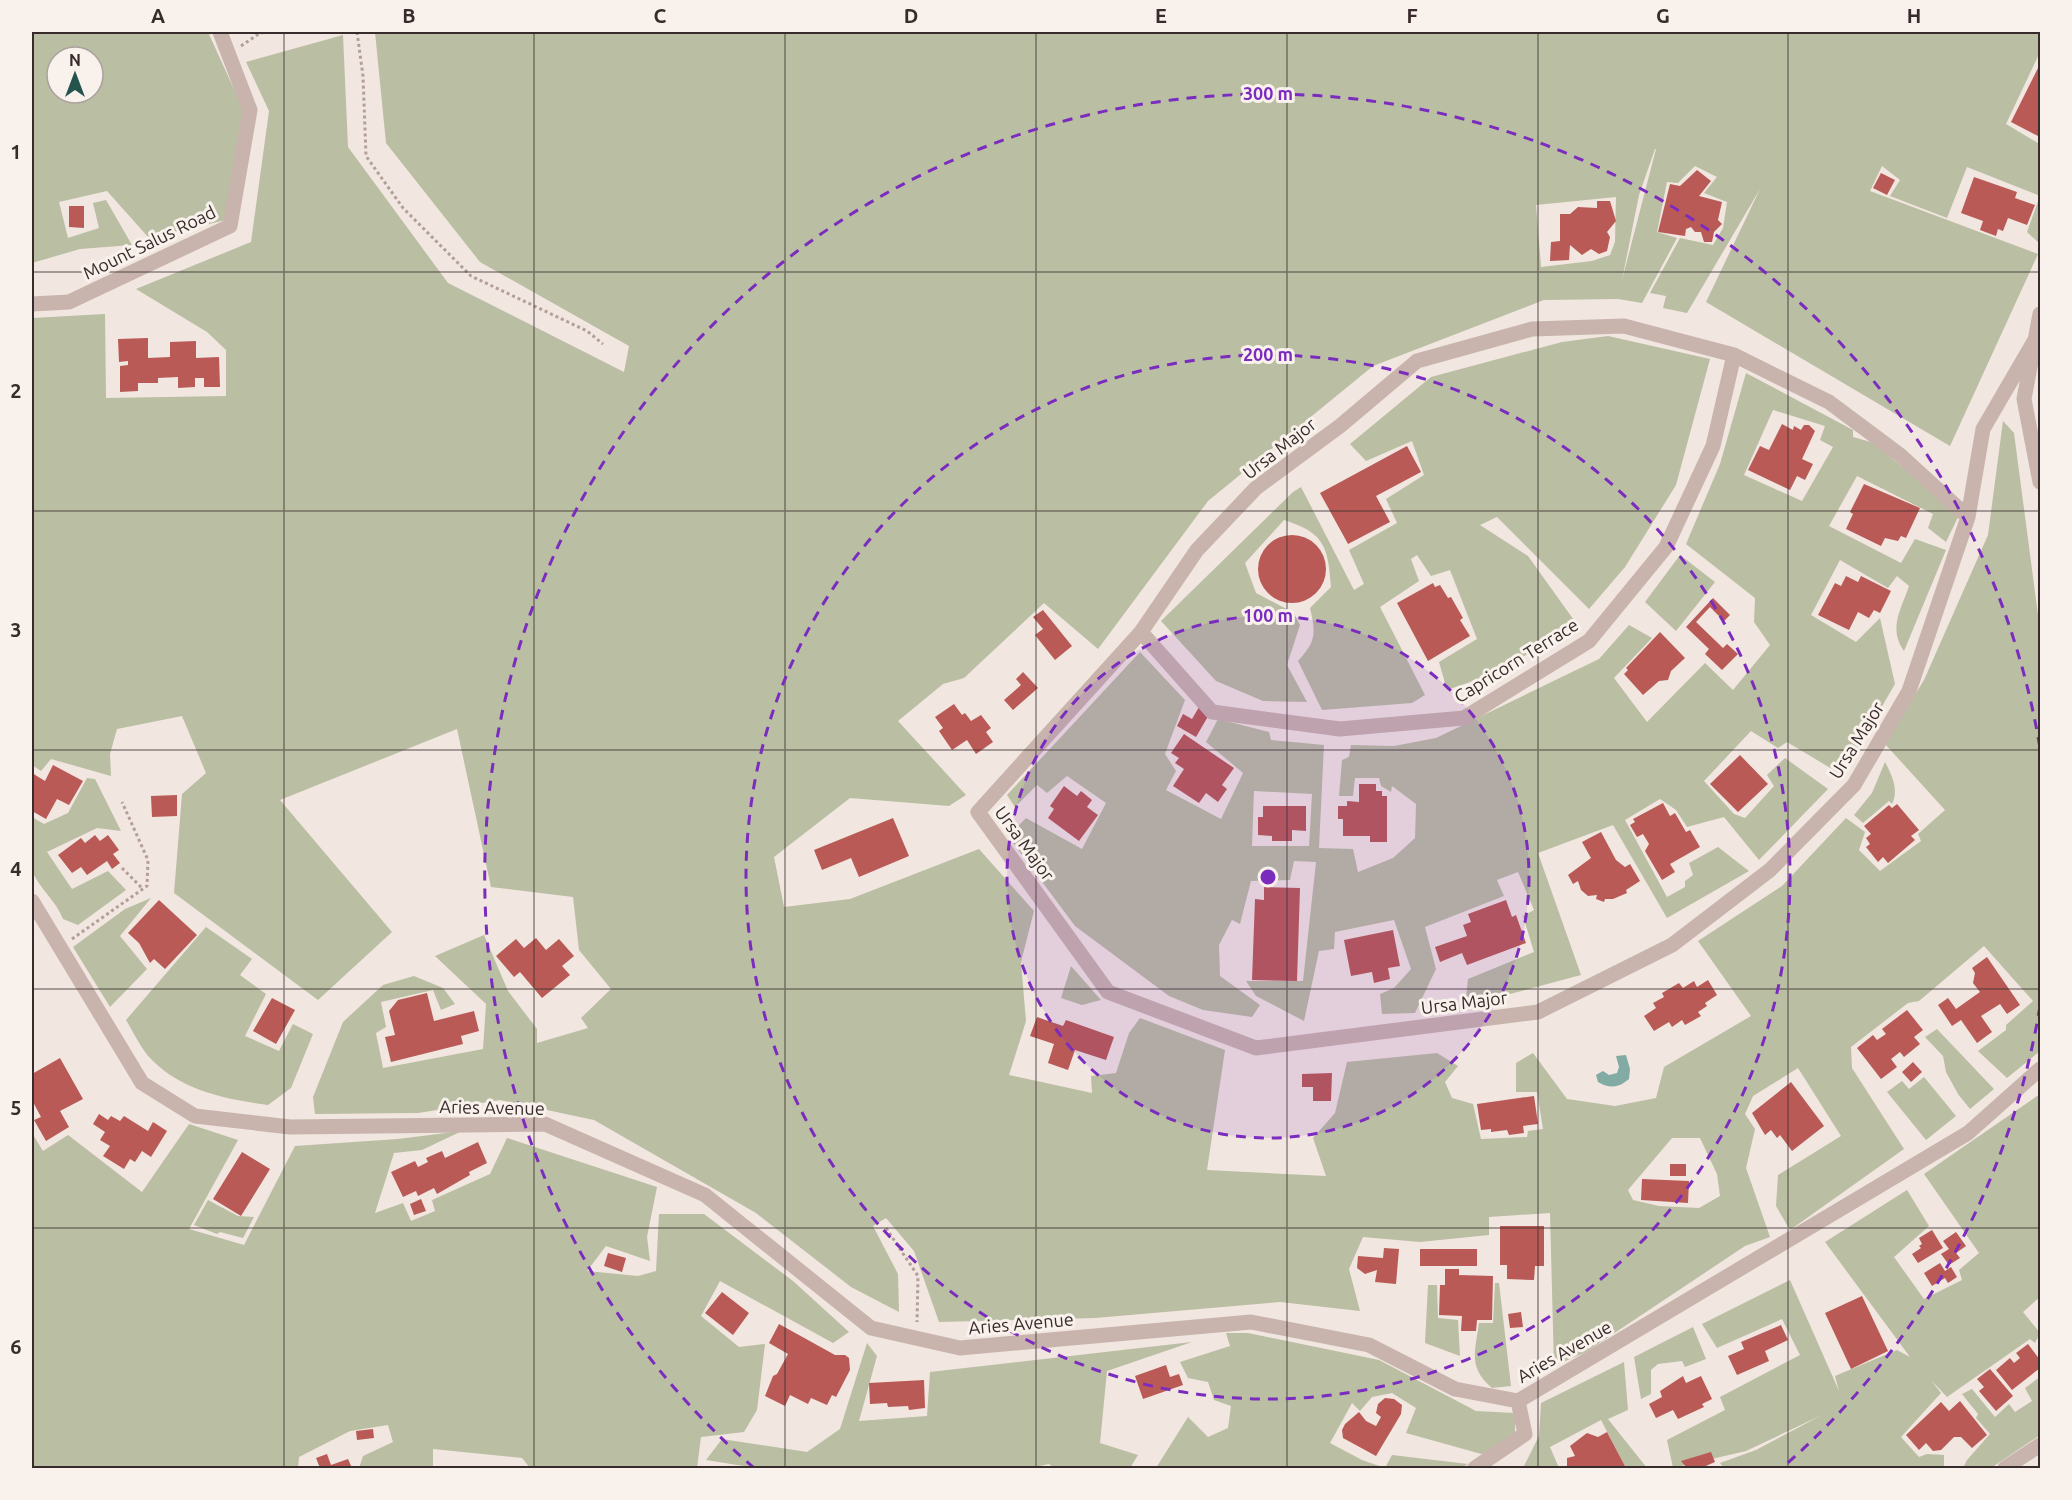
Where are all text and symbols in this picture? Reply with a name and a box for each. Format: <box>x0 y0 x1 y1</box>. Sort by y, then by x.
text: A <box>151 4 165 27</box>
text: B <box>402 4 416 27</box>
text: C <box>654 4 667 27</box>
text: D <box>904 4 918 27</box>
text: E <box>1155 4 1167 27</box>
text: F <box>1406 4 1418 27</box>
text: G <box>1656 4 1670 27</box>
text: H <box>1907 4 1921 27</box>
north arrow <box>45 45 105 105</box>
text: N <box>69 51 81 69</box>
text: 300 m <box>1243 83 1293 103</box>
text: 1 <box>10 140 22 163</box>
street label: Mount Salus Road <box>79 201 219 283</box>
text: 200 m <box>1243 344 1293 364</box>
text: 2 <box>10 379 22 402</box>
street label: Ursa Major <box>1239 413 1320 483</box>
text: 100 m <box>1243 605 1293 625</box>
street label: Capricorn Terrace <box>1450 614 1582 706</box>
text: 3 <box>10 618 22 641</box>
street label: Ursa Major <box>1824 698 1888 782</box>
street label: Ursa Major <box>991 802 1059 884</box>
text: 4 <box>10 857 22 880</box>
centre of rings <box>1258 867 1278 887</box>
street label: Ursa Major <box>1420 987 1509 1017</box>
text: 5 <box>10 1096 22 1119</box>
street label: Aries Avenue <box>439 1096 545 1118</box>
street label: Aries Avenue <box>968 1308 1074 1338</box>
street label: Aries Avenue <box>1513 1316 1615 1386</box>
text: 6 <box>10 1335 22 1358</box>

